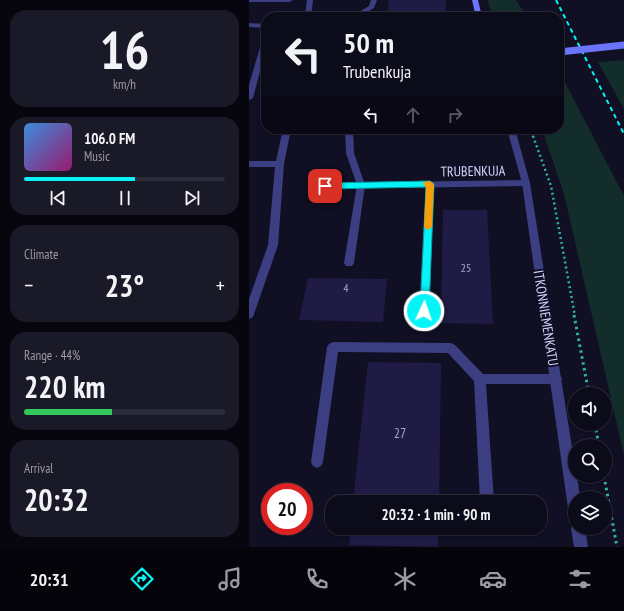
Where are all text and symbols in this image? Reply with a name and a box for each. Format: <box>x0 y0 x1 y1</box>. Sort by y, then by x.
text: 16 <box>100 16 149 83</box>
text: 50 m <box>343 24 394 61</box>
icon: left <box>277 28 329 80</box>
text: Trubenkuja <box>343 60 411 83</box>
text: km/h <box>113 76 136 93</box>
icon: left <box>360 104 382 126</box>
icon: ahead <box>402 104 424 126</box>
icon: right <box>444 104 466 126</box>
text: 106.0 FM <box>84 129 135 148</box>
text: Music <box>84 148 110 165</box>
street label: TRUBENKUJA <box>441 161 506 181</box>
pin <box>308 169 342 203</box>
icon: arrive <box>314 175 336 197</box>
icon: previous <box>47 187 69 209</box>
icon: pause <box>114 187 136 209</box>
icon: next <box>181 187 203 209</box>
text: Climate <box>24 246 58 263</box>
house number: 25 <box>461 260 471 275</box>
text: 23° <box>105 266 144 305</box>
street label: ITKONNIEMENKATU <box>530 269 562 367</box>
text: − <box>24 271 33 299</box>
text: + <box>216 271 225 299</box>
house number: 4 <box>343 280 349 295</box>
position arrow <box>403 290 445 332</box>
text: Range · 44% <box>24 347 80 364</box>
text: 220 km <box>24 367 105 406</box>
map controls <box>568 387 612 535</box>
button: sound <box>568 387 612 431</box>
house number: 27 <box>394 424 406 442</box>
button: search <box>568 439 612 483</box>
text: Arrival <box>24 460 53 477</box>
text: 20:32 <box>24 480 89 519</box>
speed limit sign: 20 <box>261 483 313 535</box>
button: layers <box>568 491 612 535</box>
text: 20:32 · 1 min · 90 m <box>382 505 490 524</box>
icon: directions <box>128 565 156 593</box>
icon: music <box>216 565 244 593</box>
icon: phone <box>303 565 331 593</box>
icon: climate <box>391 565 419 593</box>
icon: car <box>479 565 507 593</box>
icon: filters <box>566 565 594 593</box>
text: 20:31 <box>30 568 69 591</box>

